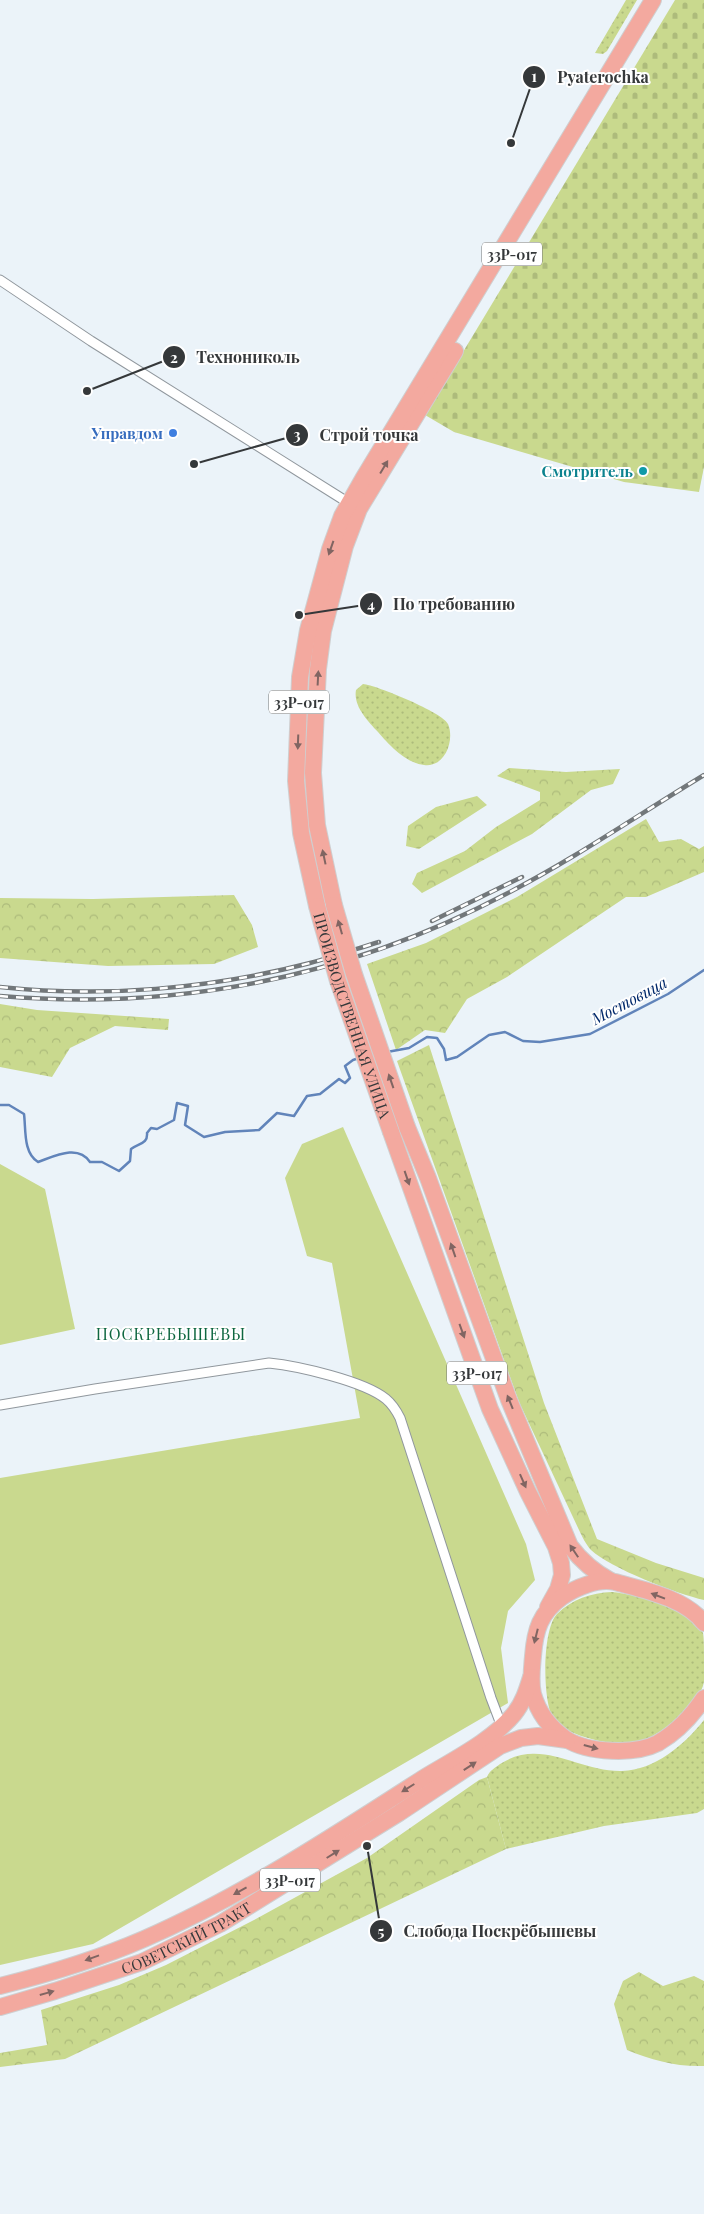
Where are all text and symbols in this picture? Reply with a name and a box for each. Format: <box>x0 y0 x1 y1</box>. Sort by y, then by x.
callout: Pyaterochka <box>522 62 659 93</box>
text: 1 <box>531 66 537 86</box>
text: Pyaterochka <box>557 66 650 87</box>
road number: 33Р-017 <box>482 242 542 266</box>
callout: Технониколь <box>161 342 310 373</box>
text: Технониколь <box>196 346 300 367</box>
text: 2 <box>170 347 178 367</box>
callout: Строй точка <box>284 419 428 450</box>
place label: Управдом <box>90 423 163 443</box>
text: 3 <box>293 424 301 444</box>
text: Строй точка <box>319 424 419 445</box>
marker: Управдом <box>167 427 179 439</box>
one-way arrow <box>380 461 389 474</box>
place label: Смотритель <box>542 461 634 481</box>
marker: Смотритель <box>637 465 649 477</box>
one-way arrow <box>326 541 334 556</box>
callout: По требованию <box>359 589 525 620</box>
text: По требованию <box>393 593 515 614</box>
text: 4 <box>367 594 375 614</box>
one-way arrow <box>314 670 322 686</box>
road number: 33Р-017 <box>269 690 329 714</box>
one-way arrow <box>293 734 301 750</box>
one-way arrow <box>319 849 327 865</box>
street label: ПРОИЗВОДСТВЕННАЯ УЛИЦА <box>309 910 396 1122</box>
one-way arrow <box>335 919 343 934</box>
water label: Мостовица <box>586 971 671 1029</box>
one-way arrow <box>387 1073 395 1088</box>
one-way arrow <box>403 1171 411 1186</box>
one-way arrow <box>449 1242 457 1257</box>
district label: ПОСКРЕБЫШЕВЫ <box>96 1323 246 1344</box>
one-way arrow <box>458 1324 466 1339</box>
road number: 33Р-017 <box>447 1362 507 1385</box>
one-way arrow <box>506 1395 514 1409</box>
one-way arrow <box>519 1474 527 1488</box>
one-way arrow <box>569 1545 579 1558</box>
one-way arrow <box>650 1592 665 1600</box>
one-way arrow <box>532 1628 540 1643</box>
one-way arrow <box>584 1743 599 1751</box>
one-way arrow <box>463 1761 477 1771</box>
one-way arrow <box>402 1783 415 1793</box>
one-way arrow <box>327 1849 340 1858</box>
road number: 33Р-017 <box>260 1868 320 1892</box>
one-way arrow <box>232 1887 247 1895</box>
street label: СОВЕТСКИЙ ТРАКТ <box>118 1897 255 1978</box>
callout: Слобода Поскрёбышевы <box>369 1916 607 1947</box>
text: Слобода Поскрёбышевы <box>404 1920 596 1941</box>
text: 5 <box>378 1921 385 1941</box>
one-way arrow <box>84 1954 99 1962</box>
one-way arrow <box>39 1989 54 1997</box>

